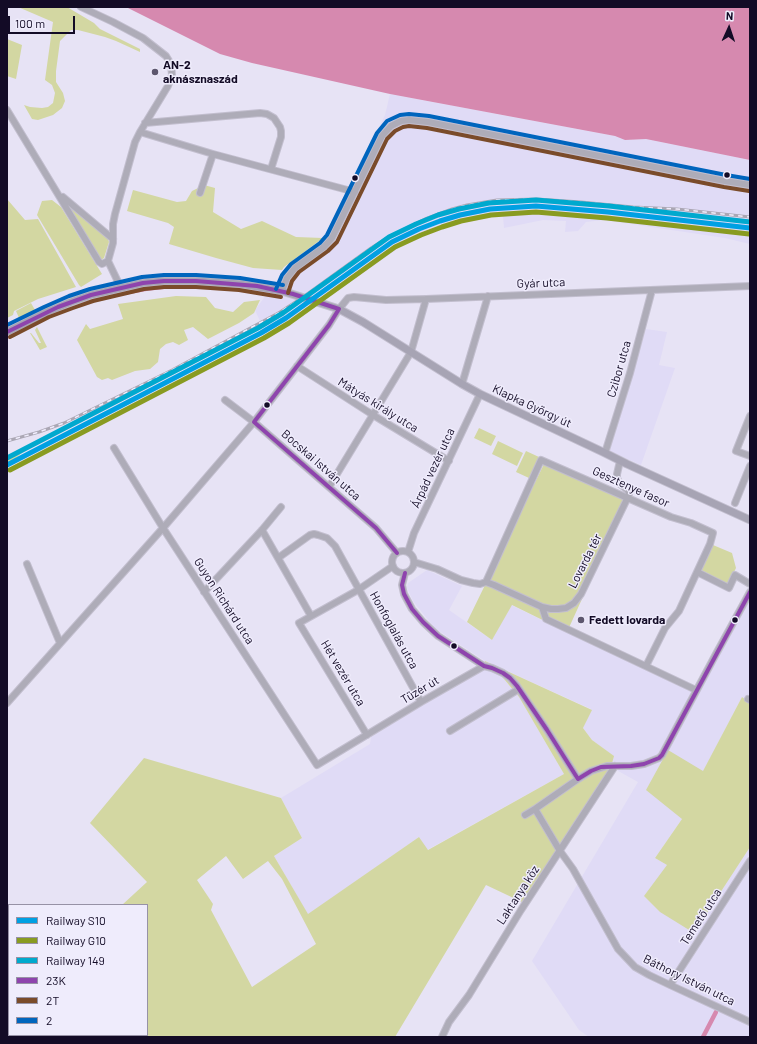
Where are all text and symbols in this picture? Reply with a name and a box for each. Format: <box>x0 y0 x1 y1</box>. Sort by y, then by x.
scale bar <box>10 8 77 34</box>
north arrow <box>709 8 749 48</box>
text: N <box>726 9 734 22</box>
text: 100 m <box>15 16 45 30</box>
place label: AN-2 aknásznaszád <box>163 58 238 86</box>
marker: AN-2 aknásznaszád <box>150 67 160 77</box>
unlabelled marker <box>722 170 732 180</box>
unlabelled marker <box>350 173 360 183</box>
street label: Gyár utca <box>516 275 566 291</box>
street label: Czibor utca <box>604 339 634 399</box>
street label: Mátyás király utca <box>335 375 421 435</box>
street label: Klapka György út <box>490 381 574 431</box>
unlabelled marker <box>262 400 272 410</box>
street label: Árpád vezér utca <box>408 426 458 510</box>
street label: Bocskai István utca <box>278 427 364 503</box>
street label: Gesztenye fasor <box>590 464 672 510</box>
street label: Lovarda tér <box>565 531 605 591</box>
street label: Guyon Richárd utca <box>191 555 257 647</box>
street label: Honfoglalás utca <box>367 589 421 671</box>
place label: Fedett lovarda <box>589 613 665 627</box>
marker: Fedett lovarda <box>576 615 586 625</box>
unlabelled marker <box>730 615 740 625</box>
street label: Hét vezér utca <box>318 637 368 709</box>
unlabelled marker <box>449 641 459 651</box>
street label: Tüzér út <box>398 673 442 707</box>
street label: Laktanya köz <box>494 863 542 927</box>
street label: Temető utca <box>677 886 725 948</box>
legend <box>8 904 148 1036</box>
text: Railway S10 <box>46 913 106 927</box>
text: Railway G10 <box>46 933 106 947</box>
street label: Báthory István utca <box>641 952 737 1008</box>
text: Railway 149 <box>46 953 105 967</box>
text: 23K <box>46 973 66 987</box>
text: 2T <box>46 993 59 1007</box>
text: 2 <box>46 1013 52 1027</box>

